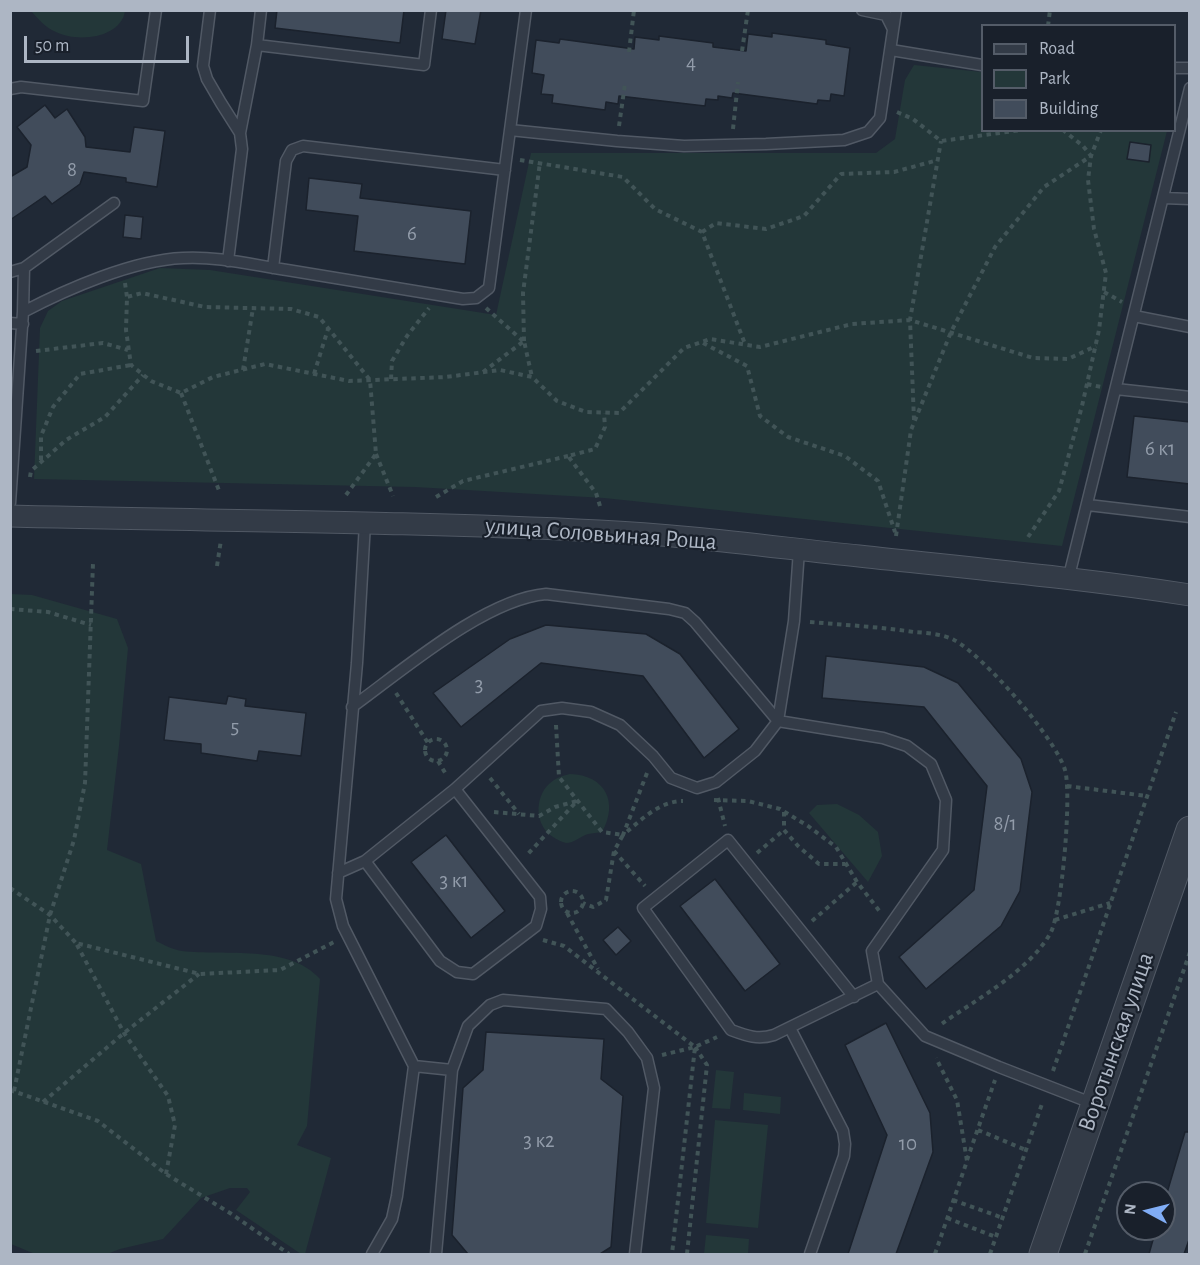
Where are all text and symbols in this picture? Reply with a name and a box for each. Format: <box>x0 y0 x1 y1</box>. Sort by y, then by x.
scale bar <box>27 24 192 62</box>
legend <box>981 24 1176 132</box>
text: 50 m <box>35 37 69 55</box>
text: Road <box>1039 40 1075 58</box>
house number: 4 <box>686 50 696 76</box>
text: Park <box>1039 70 1070 88</box>
text: Building <box>1039 100 1098 118</box>
house number: 8 <box>67 157 77 183</box>
house number: 6 <box>407 221 417 247</box>
house number: 6 к1 <box>1145 436 1175 462</box>
street label: улица Соловьиная Роща <box>484 512 718 556</box>
house number: 3 <box>475 672 483 698</box>
house number: 5 <box>231 714 239 740</box>
house number: 8/1 <box>993 811 1017 837</box>
house number: 3 к1 <box>440 868 468 894</box>
street label: Воротынская улица <box>1072 949 1160 1135</box>
house number: 3 к2 <box>523 1128 555 1154</box>
house number: 10 <box>899 1131 917 1157</box>
north arrow <box>1116 1181 1176 1241</box>
text: N <box>1122 1203 1139 1216</box>

